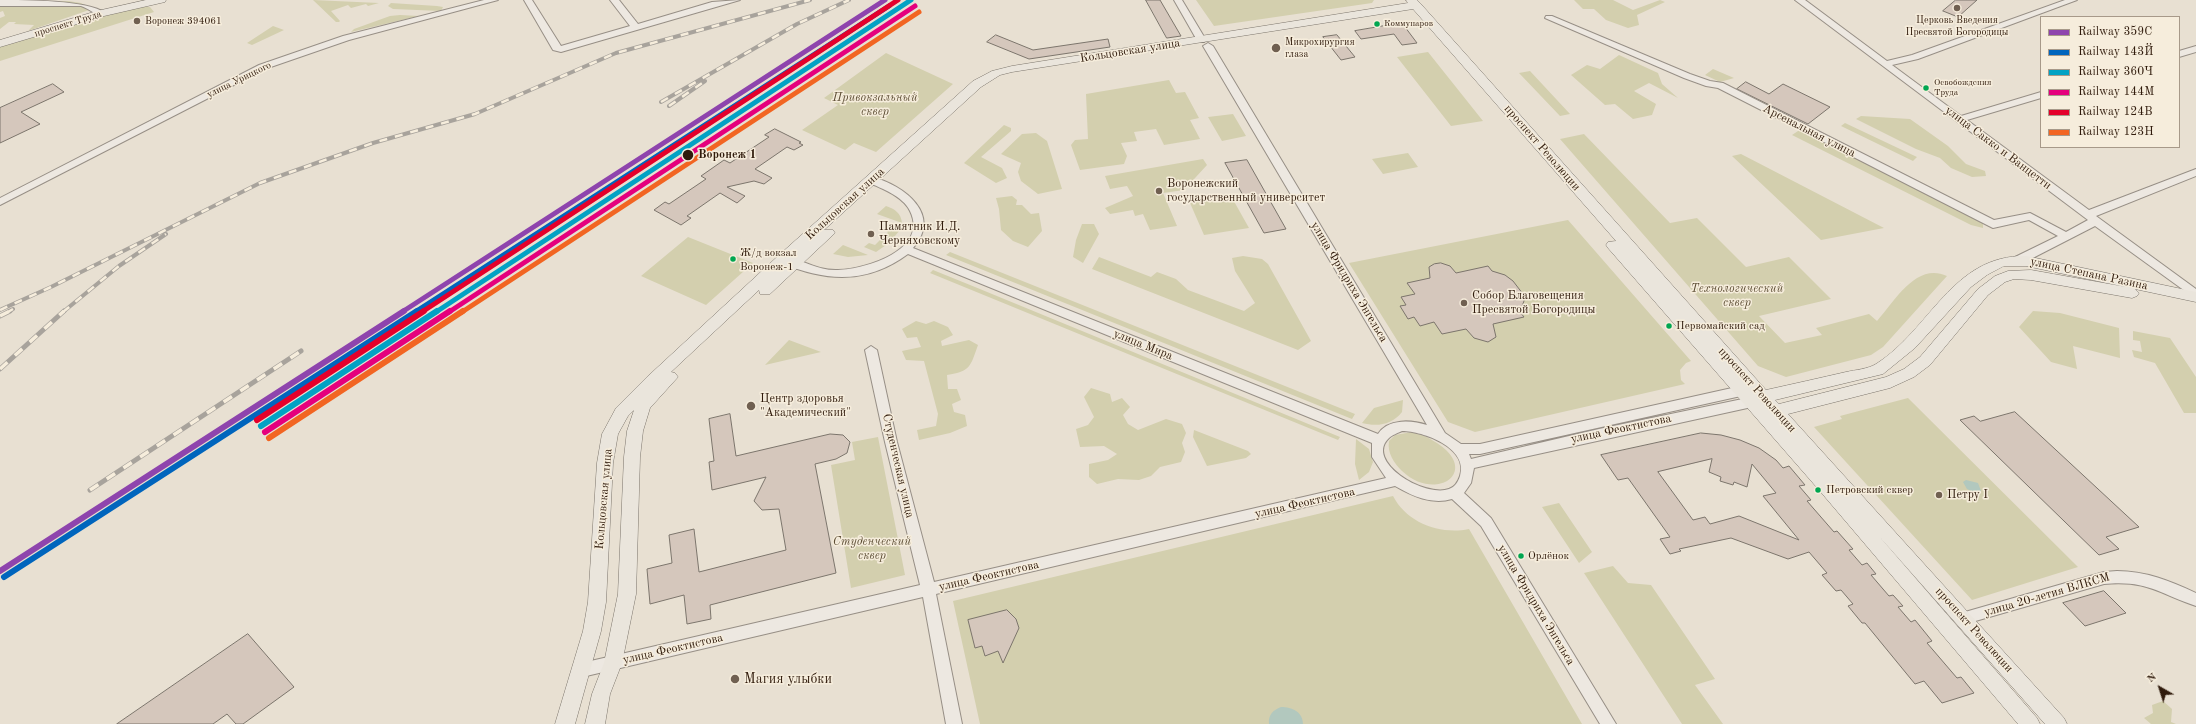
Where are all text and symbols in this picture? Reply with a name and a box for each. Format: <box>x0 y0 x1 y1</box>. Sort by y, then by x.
marker: Церковь Введения Пресвятой Богородицы <box>1952 3 1962 13</box>
street label: проспект Труда <box>33 8 103 40</box>
place label: Церковь Введения Пресвятой Богородицы <box>1906 14 2008 38</box>
place label: Воронеж 394061 <box>145 15 222 27</box>
marker: Воронеж 394061 <box>132 16 142 26</box>
legend <box>2040 16 2180 148</box>
marker: Коммунаров <box>1372 19 1382 29</box>
place label: Коммунаров <box>1384 19 1433 29</box>
text: Railway 359С <box>2078 26 2152 38</box>
street label: Кольцовская улица <box>1079 36 1181 66</box>
place label: Микрохирургия глаза <box>1285 36 1355 60</box>
marker: Микрохирургия глаза <box>1270 42 1282 54</box>
text: Railway 143Й <box>2078 46 2154 58</box>
street label: улица Урицкого <box>205 59 273 101</box>
text: Railway 360Ч <box>2078 66 2153 78</box>
place label: Освобождения Труда <box>1934 78 1991 99</box>
marker: Освобождения Труда <box>1921 83 1931 93</box>
text: Railway 144М <box>2078 86 2154 98</box>
park label: Привокзальный сквер <box>833 91 917 119</box>
street label: Арсенальная улица <box>1760 101 1858 161</box>
street label: проспект Революции <box>1501 102 1583 194</box>
street label: улица Сакко и Ванцетти <box>1942 103 2054 193</box>
text: Railway 124В <box>2078 106 2153 118</box>
text: Railway 123Н <box>2078 126 2154 138</box>
marker: Воронеж 1 <box>681 148 695 162</box>
place label: Воронеж 1 <box>698 148 757 162</box>
street label: Кольцовская улица <box>802 165 888 243</box>
place label: Воронежский государственный университет <box>1167 177 1325 205</box>
marker: Воронежский государственный университет <box>1154 186 1164 196</box>
street label: улица Фридриха Энгельса <box>1307 219 1391 345</box>
place label: Памятник И.Д. Черняховскому <box>879 220 960 248</box>
marker: Памятник И.Д. Черняховскому <box>866 229 876 239</box>
place label: Ж/д вокзал Воронеж-1 <box>740 246 797 272</box>
marker: Ж/д вокзал Воронеж-1 <box>728 254 738 264</box>
street label: улица Степана Разина <box>2029 254 2149 294</box>
park label: Технологический сквер <box>1691 282 1783 310</box>
place label: Собор Благовещения Пресвятой Богородицы <box>1472 289 1596 317</box>
marker: Собор Благовещения Пресвятой Богородицы <box>1459 298 1469 308</box>
place label: Первомайский сад <box>1676 319 1765 333</box>
marker: Первомайский сад <box>1664 321 1674 331</box>
street label: улица Мира <box>1111 327 1175 363</box>
street label: проспект Революции <box>1715 345 1799 435</box>
place label: Центр здоровья "Академический" <box>760 392 851 420</box>
marker: Центр здоровья "Академический" <box>745 400 757 412</box>
street label: улица Феоктистова <box>1569 411 1673 447</box>
street label: Студенческая улица <box>879 412 917 520</box>
street label: Кольцовская улица <box>592 448 616 550</box>
place label: Петровский сквер <box>1826 483 1913 497</box>
street label: улица Феоктистова <box>1254 484 1356 522</box>
marker: Петровский сквер <box>1813 485 1823 495</box>
place label: Петру I <box>1947 488 1988 502</box>
marker: Петру I <box>1934 490 1944 500</box>
park label: Студенческий сквер <box>833 535 911 563</box>
street label: улица Фридриха Энгельса <box>1494 542 1578 668</box>
place label: Орлёнок <box>1528 549 1569 563</box>
marker: Орлёнок <box>1516 551 1526 561</box>
street label: улица Феоктистова <box>938 557 1040 595</box>
street label: улица 20-летия ВЛКСМ <box>1982 570 2112 620</box>
street label: проспект Революции <box>1932 585 2016 675</box>
street label: улица Феоктистова <box>622 630 724 668</box>
north arrow <box>2140 668 2180 708</box>
place label: Магия улыбки <box>744 671 832 687</box>
text: N <box>2145 671 2159 685</box>
marker: Магия улыбки <box>729 673 741 685</box>

